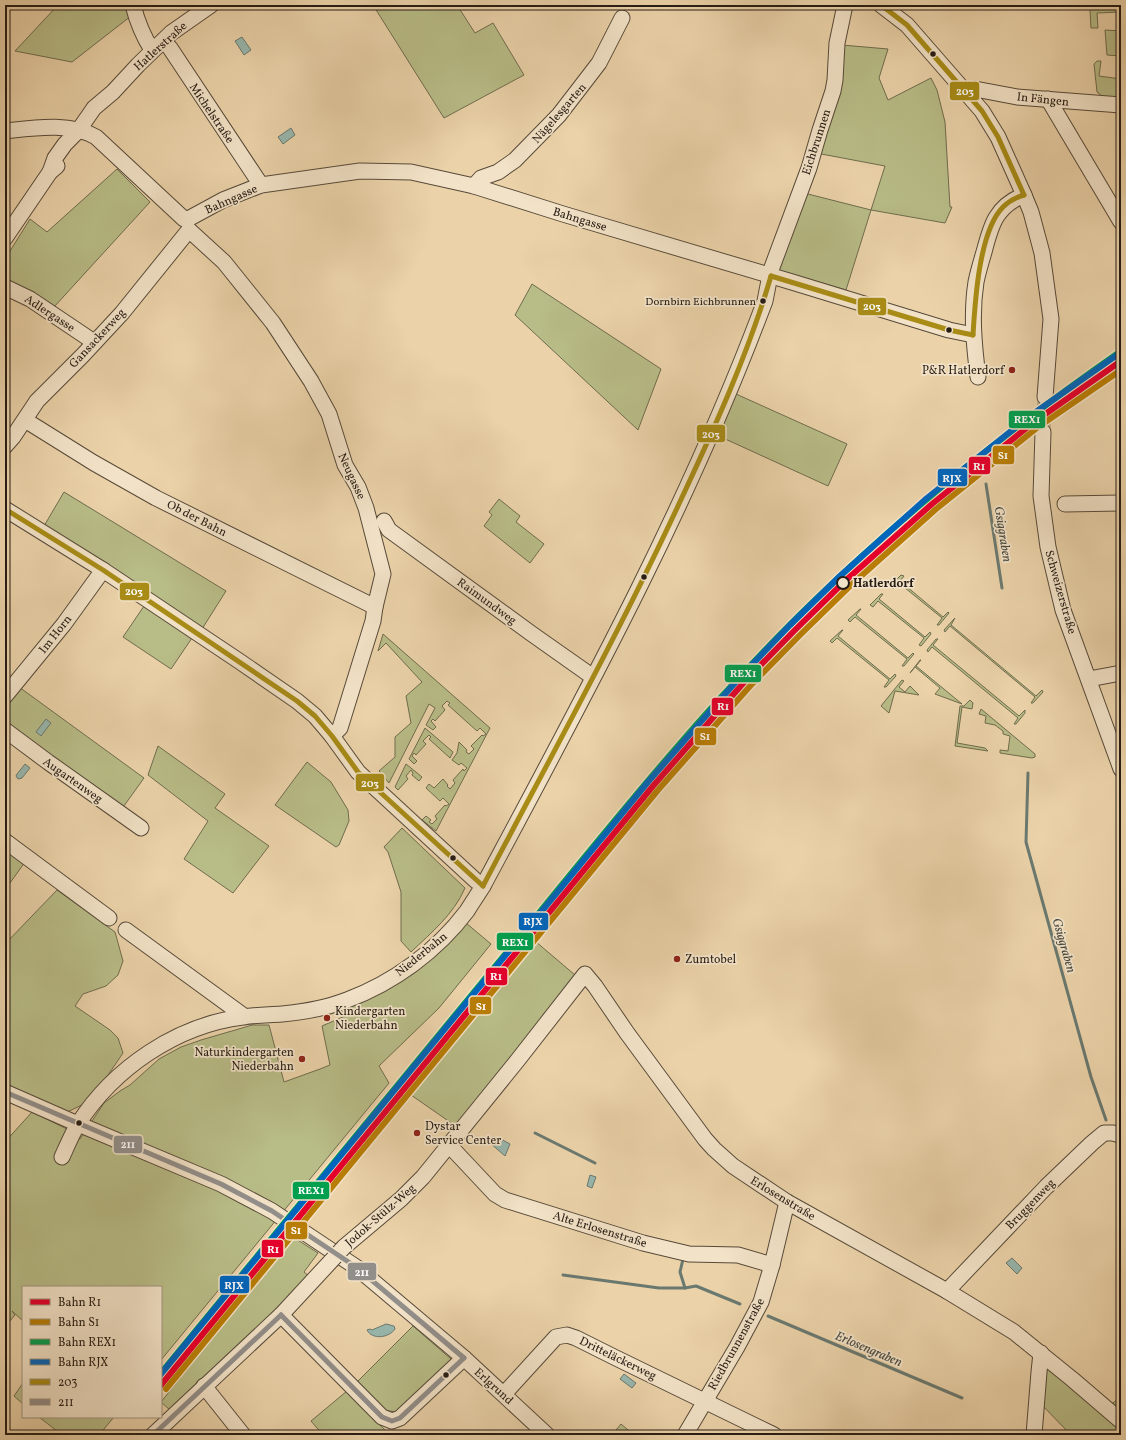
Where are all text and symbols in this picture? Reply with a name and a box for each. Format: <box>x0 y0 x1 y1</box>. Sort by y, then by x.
street label: Hatlerstraße <box>131 18 191 75</box>
unlabelled marker <box>928 49 938 59</box>
street label: Michelstraße <box>185 80 237 147</box>
street label: Nägelesgarten <box>529 80 590 147</box>
line badge: 203 <box>949 81 980 101</box>
text: 203 <box>956 85 974 100</box>
street label: In Fängen <box>1016 89 1070 111</box>
street label: Eichbrunnen <box>799 107 835 177</box>
street label: Bahngasse <box>203 181 260 219</box>
street label: Bahngasse <box>551 204 609 236</box>
street label: Adlergasse <box>21 292 78 336</box>
place label: Dornbirn Eichbrunnen <box>645 295 756 310</box>
marker: Dornbirn Eichbrunnen <box>758 296 768 306</box>
line badge: 203 <box>857 297 887 316</box>
text: 203 <box>863 300 881 315</box>
street label: Gansackerweg <box>66 305 130 372</box>
unlabelled marker <box>944 325 954 335</box>
place label: P&R Hatlerdorf <box>922 363 1006 379</box>
marker: P&R Hatlerdorf <box>1007 365 1017 375</box>
line badge: REX1 <box>1008 410 1046 429</box>
text: REX1 <box>1014 413 1040 428</box>
line badge: 203 <box>696 424 726 443</box>
text: 203 <box>702 428 720 443</box>
line badge: S1 <box>992 445 1015 465</box>
text: S1 <box>998 449 1008 464</box>
street label: Neugasse <box>333 451 369 502</box>
line badge: R1 <box>968 456 991 475</box>
text: R1 <box>973 460 985 475</box>
line badge: RJX <box>937 468 968 487</box>
text: RJX <box>942 472 962 487</box>
street label: Ob der Bahn <box>164 497 229 541</box>
water label: Gsiggraben <box>989 505 1015 564</box>
street label: Schweizerstraße <box>1040 548 1080 636</box>
unlabelled marker <box>639 572 649 582</box>
street label: Raimundweg <box>453 575 519 629</box>
marker: Hatlerdorf <box>836 576 850 590</box>
place label: Hatlerdorf <box>853 576 915 592</box>
line badge: 203 <box>119 582 150 601</box>
text: 203 <box>125 585 143 600</box>
street label: Im Horn <box>36 612 76 657</box>
line badge: REX1 <box>724 664 762 683</box>
text: REX1 <box>730 667 756 682</box>
line badge: R1 <box>711 697 734 716</box>
text: R1 <box>717 700 729 715</box>
line badge: S1 <box>694 727 717 746</box>
text: S1 <box>700 730 710 745</box>
street label: Augartenweg <box>39 754 106 807</box>
line badge: 203 <box>355 773 385 792</box>
text: 203 <box>361 777 379 792</box>
unlabelled marker <box>448 853 458 863</box>
line badge: RJX <box>518 912 549 931</box>
text: RJX <box>523 915 543 930</box>
water label: Gsiggraben <box>1047 916 1080 975</box>
street label: Niederbahn <box>392 929 451 981</box>
line badge: REX1 <box>496 932 534 951</box>
text: REX1 <box>502 936 528 951</box>
place label: Zumtobel <box>685 952 737 968</box>
marker: Zumtobel <box>672 954 682 964</box>
line badge: R1 <box>485 967 508 986</box>
text: R1 <box>490 970 502 985</box>
line badge: S1 <box>469 996 492 1015</box>
text: S1 <box>476 1000 486 1015</box>
place label: Kindergarten Niederbahn <box>335 1004 405 1034</box>
marker: Kindergarten Niederbahn <box>322 1013 332 1023</box>
place label: Naturkindergarten Niederbahn <box>194 1045 294 1075</box>
marker: Naturkindergarten Niederbahn <box>297 1054 307 1064</box>
unlabelled marker <box>74 1118 84 1128</box>
place label: Dystar Service Center <box>425 1119 501 1149</box>
marker: Dystar Service Center <box>412 1128 422 1138</box>
line badge: 211 <box>113 1135 143 1154</box>
text: 211 <box>121 1138 135 1153</box>
street label: Erlosenstraße <box>747 1173 818 1225</box>
street label: Bruggenweg <box>1002 1176 1059 1234</box>
line badge: REX1 <box>292 1181 330 1200</box>
street label: Jodok-Stülz-Weg <box>342 1181 419 1251</box>
text: REX1 <box>298 1184 324 1199</box>
street label: Alte Erlosenstraße <box>551 1208 649 1252</box>
line badge: S1 <box>285 1221 308 1240</box>
text: S1 <box>291 1224 301 1239</box>
line badge: R1 <box>261 1239 284 1258</box>
text: R1 <box>267 1243 279 1258</box>
line badge: 211 <box>347 1262 377 1281</box>
text: 211 <box>355 1266 369 1281</box>
line badge: RJX <box>219 1275 250 1294</box>
text: RJX <box>224 1279 244 1294</box>
legend <box>22 1286 162 1418</box>
text: Bahn R1 <box>58 1295 101 1311</box>
street label: Riedbrunnenstraße <box>705 1295 769 1393</box>
text: Bahn S1 <box>58 1315 99 1331</box>
water label: Erlosengraben <box>832 1328 905 1372</box>
street label: Dritteläckerweg <box>576 1333 659 1384</box>
text: Bahn REX1 <box>58 1335 116 1351</box>
text: Bahn RJX <box>58 1355 108 1371</box>
street label: Erlgrund <box>470 1365 517 1409</box>
unlabelled marker <box>441 1370 451 1380</box>
text: 203 <box>58 1375 77 1391</box>
text: 211 <box>58 1395 74 1411</box>

